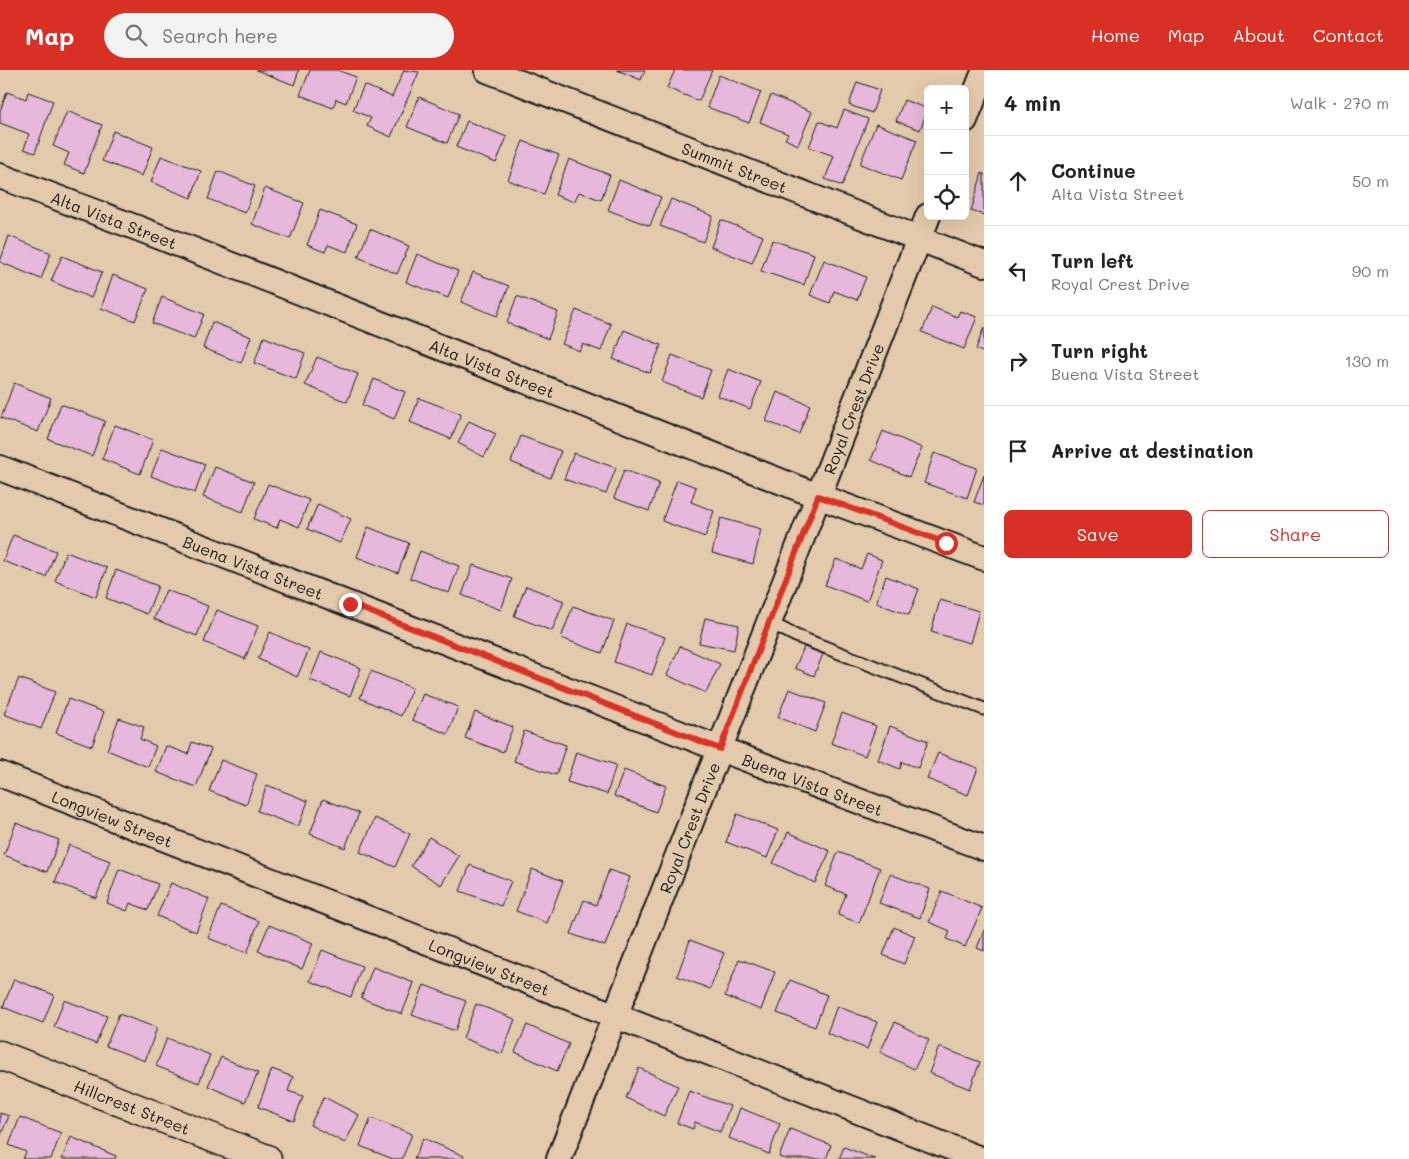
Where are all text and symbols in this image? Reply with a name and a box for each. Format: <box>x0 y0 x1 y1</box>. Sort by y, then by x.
search box <box>104 13 454 58</box>
text: Map <box>25 20 74 51</box>
icon: search <box>122 21 150 49</box>
text: Search here <box>162 23 278 48</box>
text: Home <box>1091 23 1140 47</box>
text: Map <box>1168 23 1204 47</box>
text: About <box>1232 23 1285 47</box>
text: Contact <box>1313 23 1384 47</box>
map controls <box>924 85 969 220</box>
button: + <box>924 85 969 130</box>
text: 4 min <box>1004 89 1061 116</box>
text: Walk · 270 m <box>1290 92 1389 113</box>
button: − <box>924 130 969 175</box>
street label: Summit Street <box>679 137 790 197</box>
text: Continue <box>1051 158 1136 183</box>
icon: ahead <box>1004 167 1032 195</box>
text: 50 m <box>1352 170 1389 191</box>
button: locate <box>924 175 969 220</box>
text: Alta Vista Street <box>1051 183 1184 204</box>
street label: Alta Vista Street <box>48 186 180 253</box>
text: Turn left <box>1051 248 1134 273</box>
icon: left <box>1004 257 1032 285</box>
text: 90 m <box>1352 260 1389 281</box>
text: Royal Crest Drive <box>1051 273 1190 294</box>
street label: Alta Vista Street <box>426 333 558 402</box>
text: Turn right <box>1051 338 1148 363</box>
street label: Royal Crest Drive <box>818 340 888 477</box>
icon: right <box>1004 347 1032 375</box>
text: 130 m <box>1345 350 1389 371</box>
text: Buena Vista Street <box>1051 363 1200 384</box>
icon: arrive <box>1004 437 1032 465</box>
text: Arrive at destination <box>1051 438 1254 463</box>
button: Save <box>1004 510 1192 558</box>
button: Share <box>1202 510 1389 558</box>
street label: Buena Vista Street <box>180 530 326 604</box>
route start <box>935 532 958 555</box>
route end <box>339 593 362 616</box>
street label: Buena Vista Street <box>740 748 886 820</box>
street label: Royal Crest Drive <box>654 759 724 896</box>
street label: Longview Street <box>49 785 176 851</box>
street label: Longview Street <box>426 933 553 999</box>
street label: Hillcrest Street <box>71 1074 193 1139</box>

